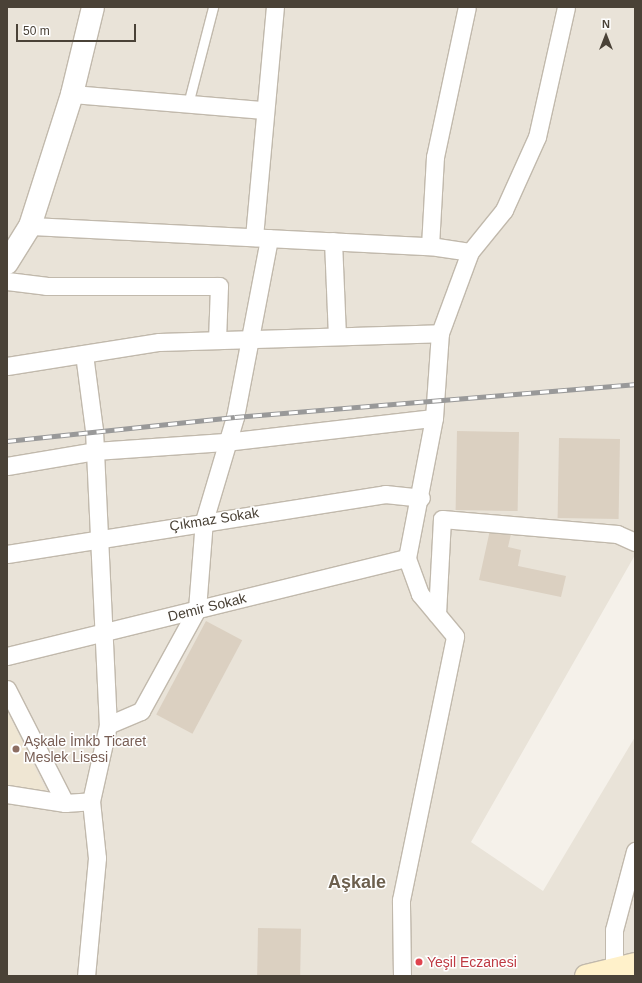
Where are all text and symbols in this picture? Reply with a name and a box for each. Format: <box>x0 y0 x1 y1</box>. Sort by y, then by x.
scale bar <box>18 16 138 42</box>
north arrow <box>586 16 626 56</box>
text: N <box>602 18 610 30</box>
text: 50 m <box>23 24 50 38</box>
street label: Çıkmaz Sokak <box>168 504 260 534</box>
street label: Demir Sokak <box>166 589 248 625</box>
place label: Aşkale İmkb Ticaret Meslek Lisesi <box>24 733 146 766</box>
marker: Aşkale İmkb Ticaret Meslek Lisesi <box>11 744 21 754</box>
district label: Aşkale <box>328 871 386 893</box>
place label: Yeşil Eczanesi <box>427 954 517 970</box>
marker: Yeşil Eczanesi <box>414 957 424 967</box>

